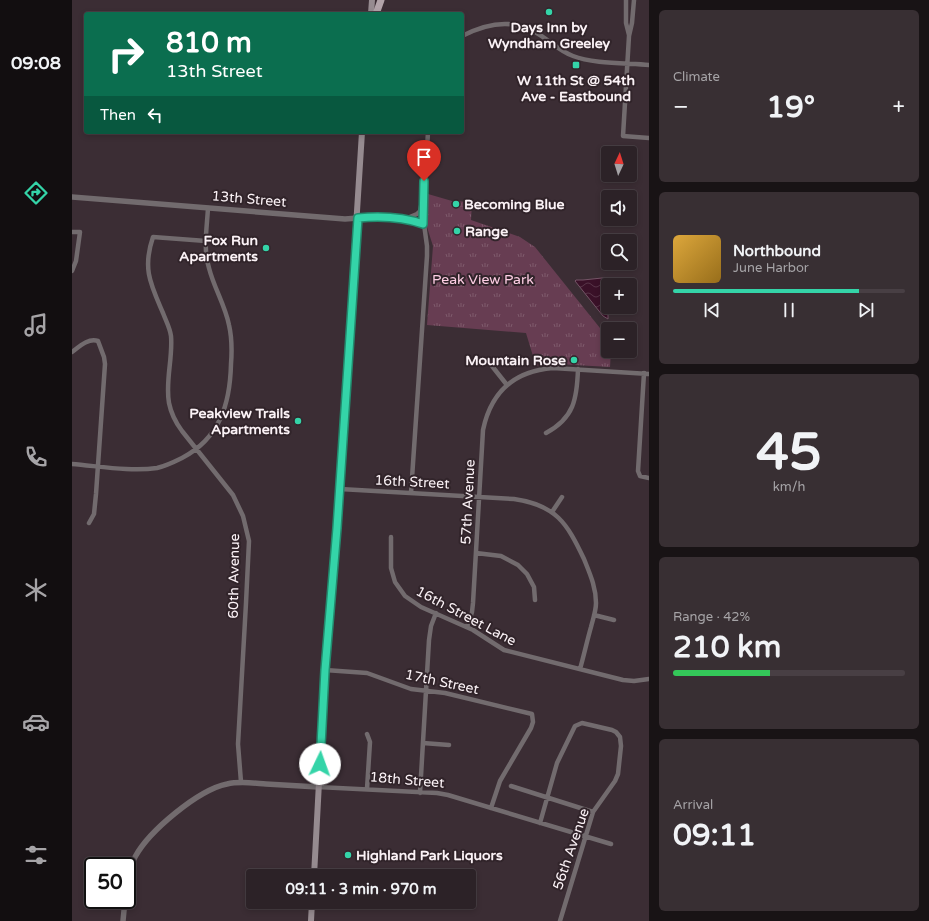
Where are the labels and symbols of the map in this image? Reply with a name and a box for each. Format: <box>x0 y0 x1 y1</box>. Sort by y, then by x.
marker: Days Inn by Wyndham Greeley <box>544 7 554 17</box>
place label: Days Inn by Wyndham Greeley <box>488 19 611 52</box>
marker: W 11th St @ 54th Ave - Eastbound <box>571 60 581 70</box>
place label: W 11th St @ 54th Ave - Eastbound <box>517 72 635 105</box>
pin <box>407 140 441 181</box>
north arrow <box>601 146 637 182</box>
street label: 13th Street <box>211 187 288 211</box>
place label: Becoming Blue <box>464 196 564 213</box>
marker: Becoming Blue <box>451 199 461 209</box>
place label: Range <box>465 223 508 240</box>
marker: Range <box>452 226 462 236</box>
place label: Fox Run Apartments <box>179 232 258 265</box>
marker: Fox Run Apartments <box>261 243 271 253</box>
park label: Peak View Park <box>432 271 534 288</box>
place label: Mountain Rose <box>465 352 566 369</box>
marker: Mountain Rose <box>569 355 579 365</box>
place label: Peakview Trails Apartments <box>189 405 290 438</box>
marker: Peakview Trails Apartments <box>293 416 303 426</box>
street label: 57th Avenue <box>457 459 479 545</box>
street label: 16th Street <box>374 472 451 492</box>
street label: 60th Avenue <box>225 533 243 619</box>
street label: 16th Street Lane <box>413 582 519 650</box>
street label: 17th Street <box>403 666 481 698</box>
position arrow <box>299 743 341 785</box>
street label: 18th Street <box>369 768 446 792</box>
street label: 56th Avenue <box>549 806 593 892</box>
place label: Highland Park Liquors <box>356 847 503 864</box>
marker: Highland Park Liquors <box>343 850 353 860</box>
speed limit sign: 50 <box>84 857 136 909</box>

